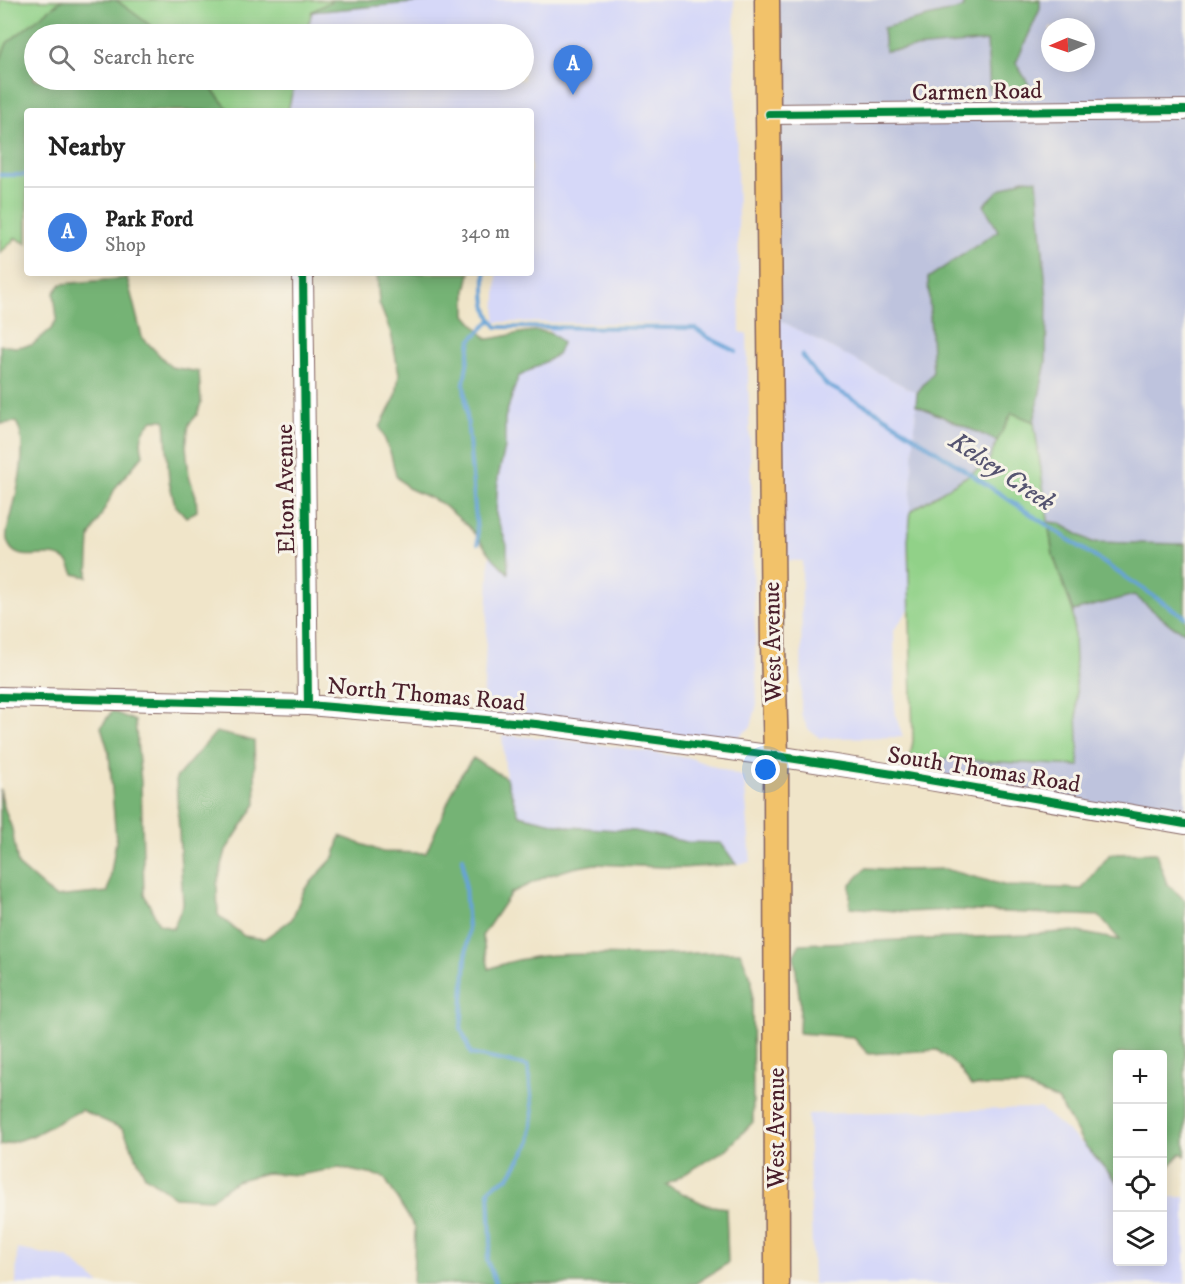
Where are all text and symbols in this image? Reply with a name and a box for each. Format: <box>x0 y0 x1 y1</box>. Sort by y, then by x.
north arrow <box>1041 18 1095 72</box>
search box <box>24 24 534 90</box>
icon: search <box>45 41 78 74</box>
text: Search here <box>93 44 195 71</box>
pin: A <box>554 46 592 95</box>
street label: Carmen Road <box>912 76 1042 108</box>
text: Nearby <box>48 131 125 164</box>
text: Park Ford <box>105 206 193 233</box>
text: A <box>61 220 74 245</box>
text: 340 m <box>461 220 510 245</box>
text: Shop <box>105 233 146 258</box>
street label: Elton Avenue <box>270 424 302 554</box>
water label: Kelsey Creek <box>942 424 1061 519</box>
street label: West Avenue <box>757 581 789 704</box>
street label: North Thomas Road <box>326 671 526 719</box>
street label: South Thomas Road <box>885 740 1083 800</box>
your location <box>751 755 780 784</box>
map controls <box>1113 1050 1167 1266</box>
button: + <box>1113 1050 1167 1104</box>
street label: West Avenue <box>762 1068 792 1189</box>
button: − <box>1113 1104 1167 1158</box>
button: locate <box>1113 1158 1167 1212</box>
button: layers <box>1113 1212 1167 1266</box>

